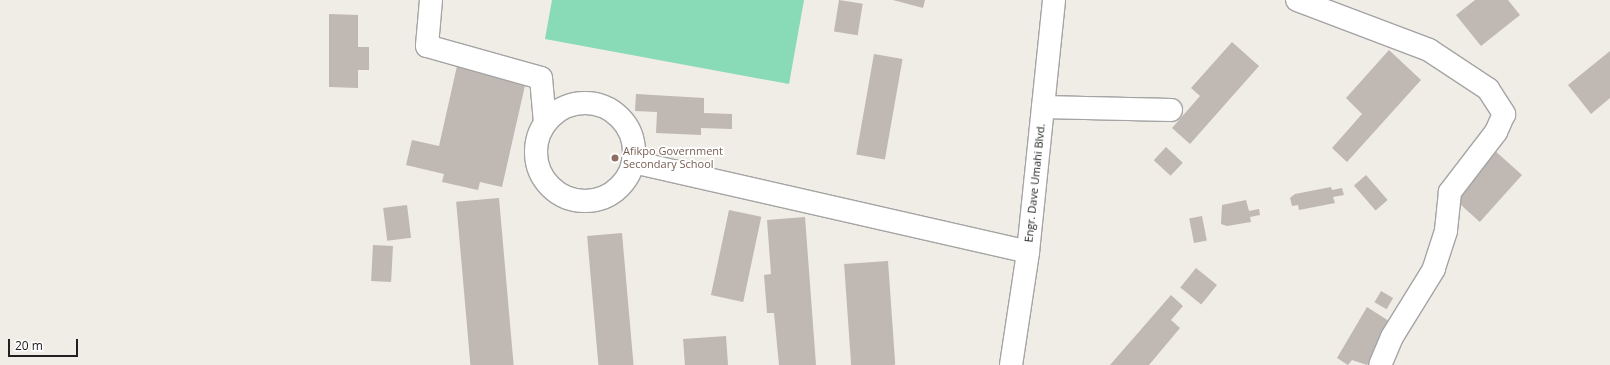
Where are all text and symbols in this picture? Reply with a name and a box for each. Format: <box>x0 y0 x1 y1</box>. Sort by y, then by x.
street label: Engr. Dave Umahi Blvd. <box>1022 123 1048 243</box>
place label: Afikpo Government Secondary School <box>623 145 723 171</box>
marker: Afikpo Government Secondary School <box>610 153 620 163</box>
scale bar <box>10 331 80 357</box>
text: 20 m <box>15 337 43 354</box>

